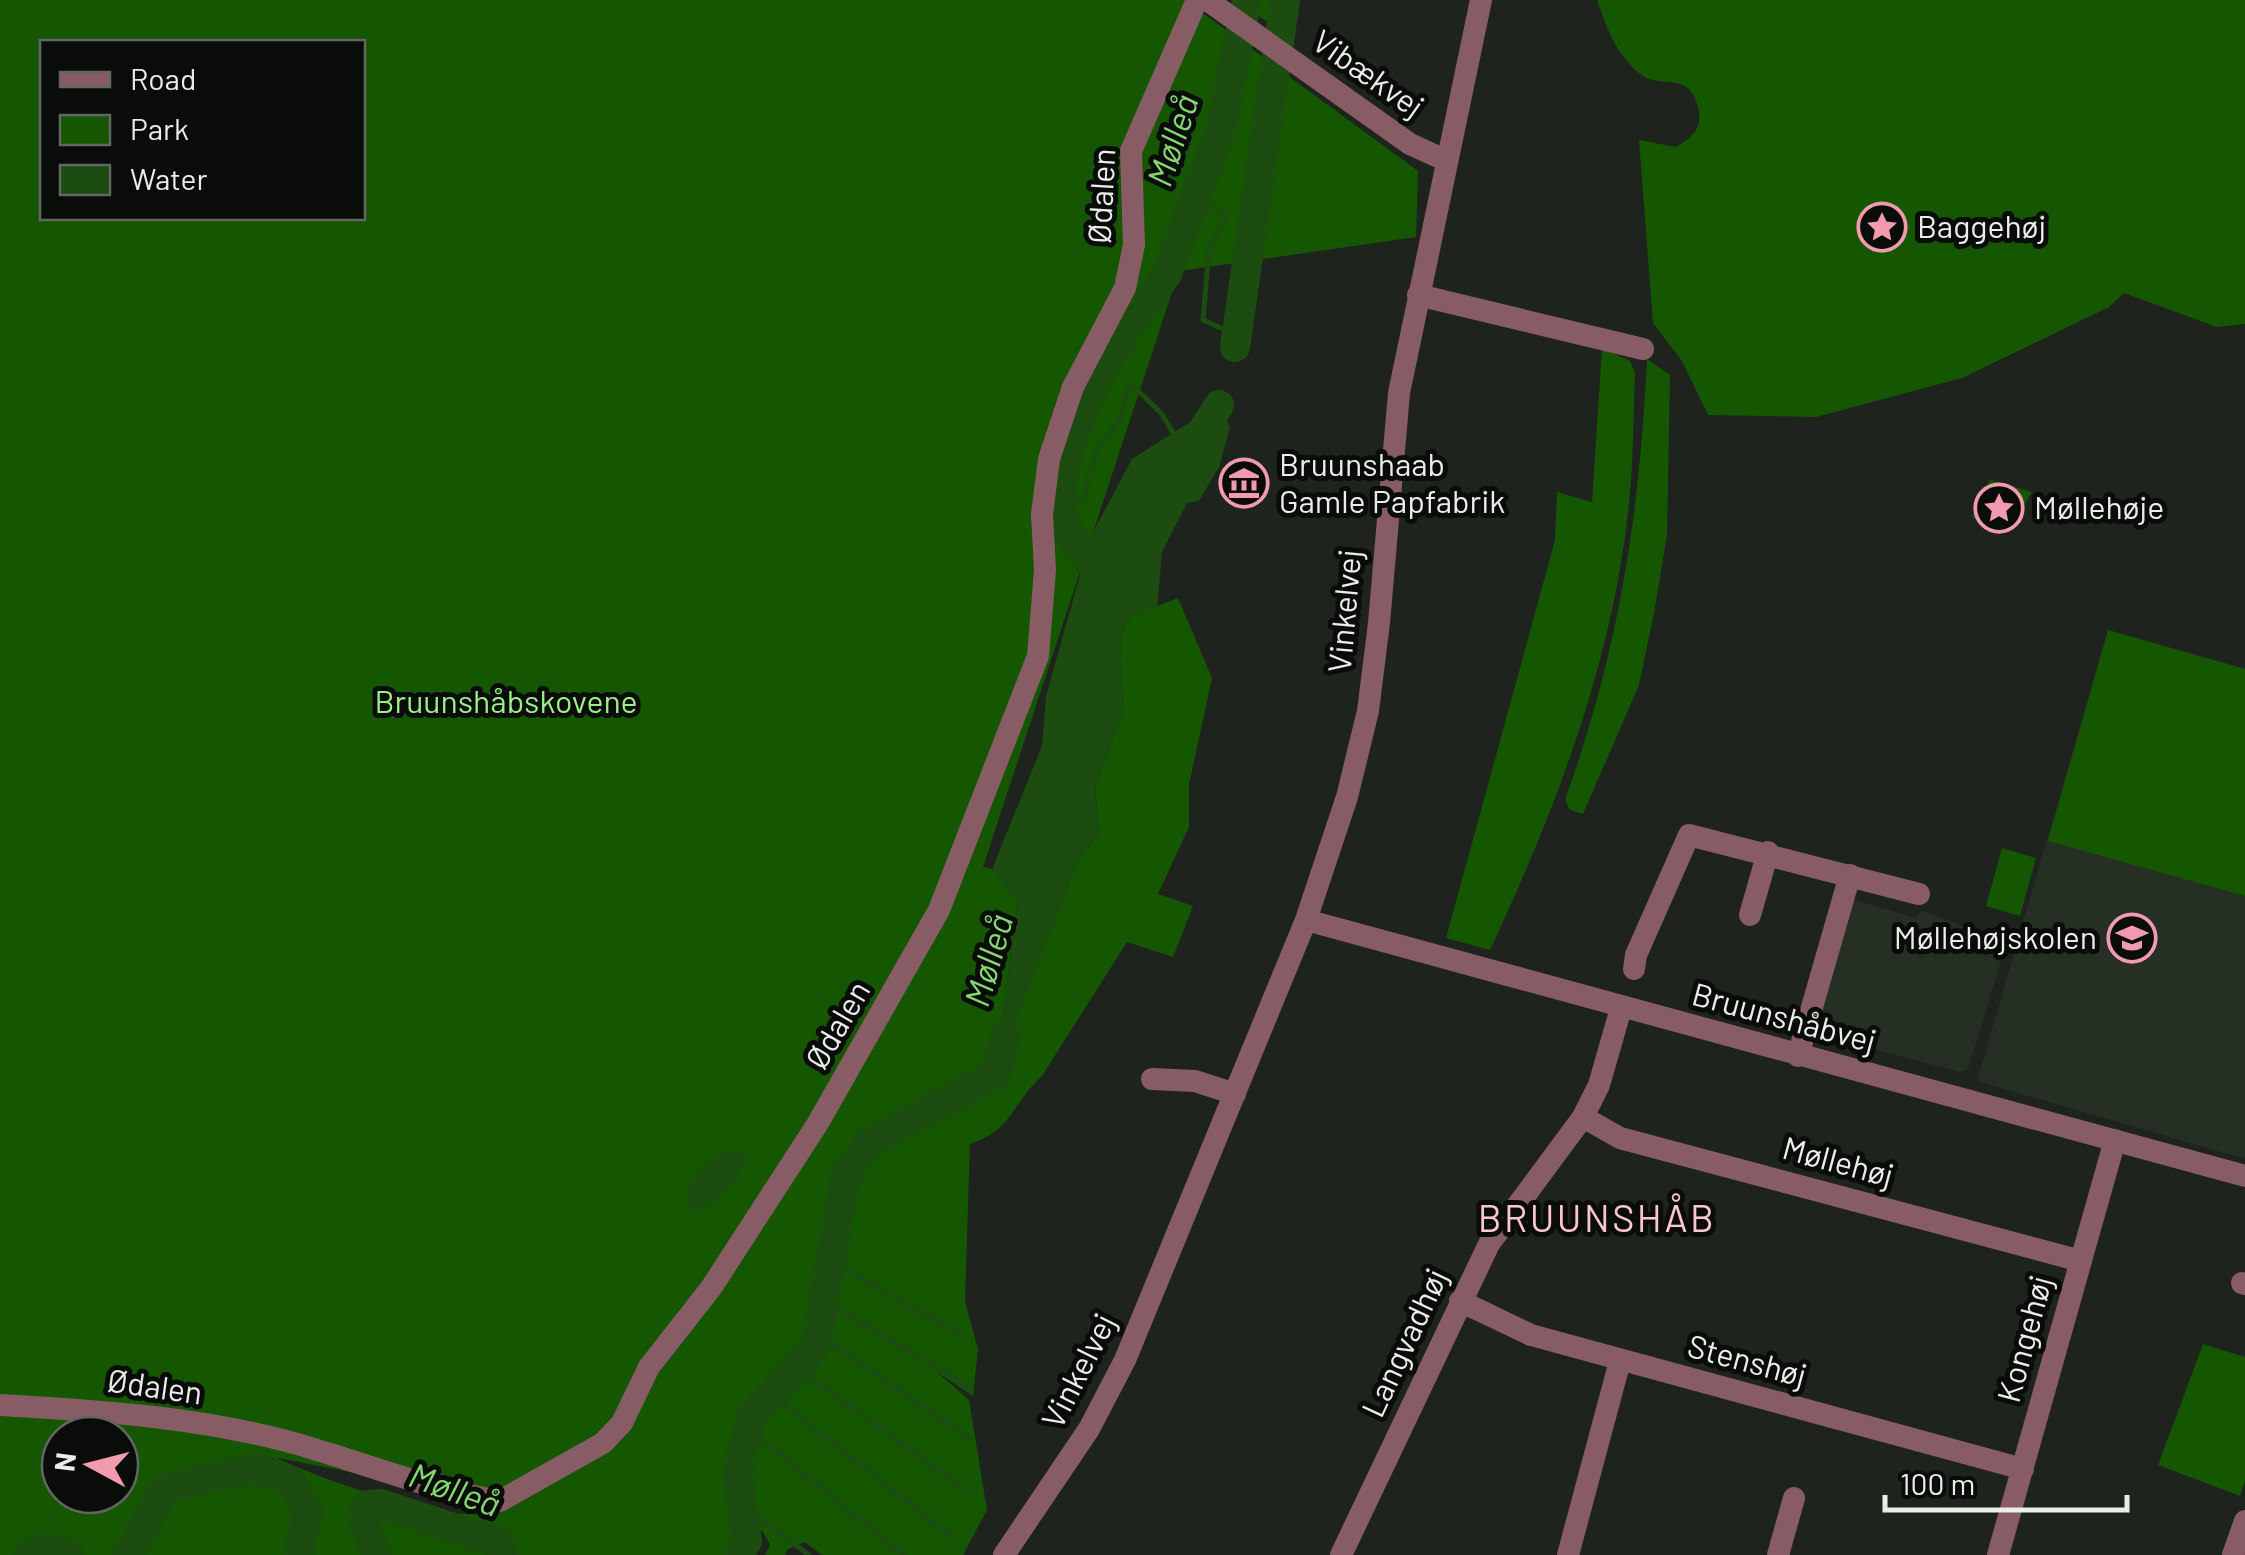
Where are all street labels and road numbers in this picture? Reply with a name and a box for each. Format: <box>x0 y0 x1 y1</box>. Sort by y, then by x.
street label: Vibækvej <box>1306 20 1432 124</box>
street label: Ødalen <box>1079 147 1121 245</box>
street label: Vinkelvej <box>1319 548 1367 674</box>
street label: Ødalen <box>796 973 877 1075</box>
street label: Bruunshåbvej <box>1688 973 1881 1059</box>
street label: Møllehøj <box>1779 1127 1898 1193</box>
street label: Langvadhøj <box>1352 1262 1454 1422</box>
street label: Kongehøj <box>1988 1271 2058 1406</box>
street label: Vinkelvej <box>1032 1306 1122 1434</box>
street label: Stenshøj <box>1684 1325 1811 1393</box>
street label: Ødalen <box>105 1360 205 1410</box>

